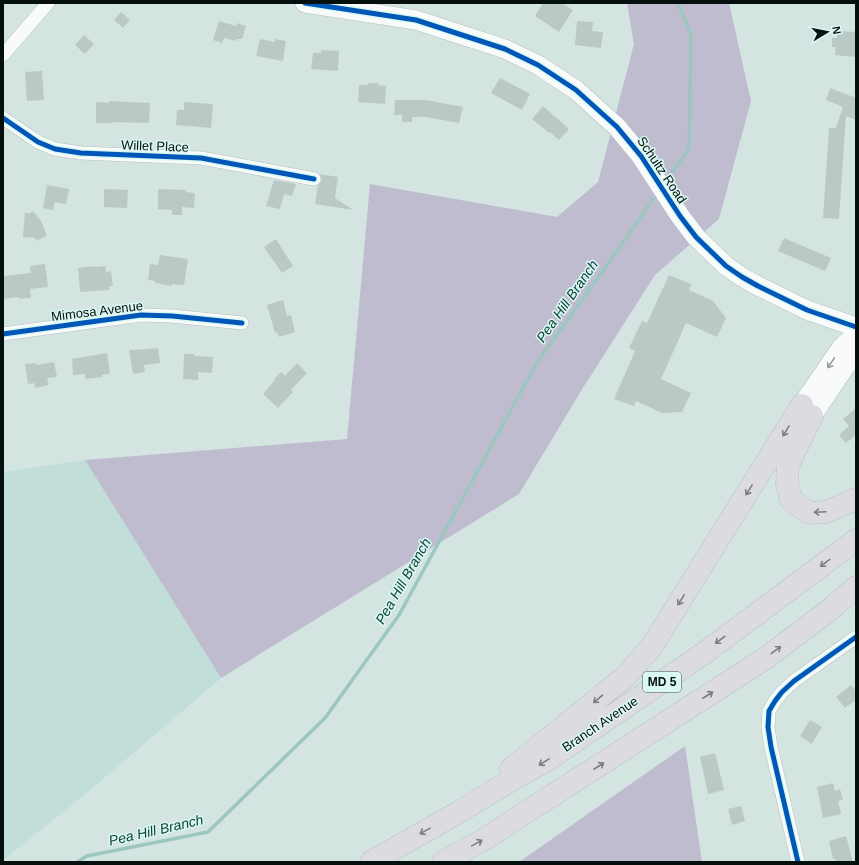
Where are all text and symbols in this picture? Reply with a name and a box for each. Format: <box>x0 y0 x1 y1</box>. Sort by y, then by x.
north arrow <box>807 12 847 52</box>
text: N <box>830 25 843 35</box>
street label: Schultz Road <box>634 134 690 206</box>
street label: Willet Place <box>121 137 189 155</box>
water label: Pea Hill Branch <box>533 257 601 345</box>
street label: Mimosa Avenue <box>50 298 144 324</box>
one-way arrow <box>827 357 835 368</box>
one-way arrow <box>782 425 790 436</box>
one-way arrow <box>745 484 753 496</box>
one-way arrow <box>814 509 827 516</box>
water label: Pea Hill Branch <box>372 535 434 627</box>
one-way arrow <box>820 559 831 568</box>
one-way arrow <box>676 594 684 606</box>
one-way arrow <box>715 636 726 645</box>
one-way arrow <box>770 646 781 654</box>
road number: MD 5 <box>643 672 681 692</box>
one-way arrow <box>702 691 713 699</box>
street label: Branch Avenue <box>559 693 641 755</box>
one-way arrow <box>593 695 604 704</box>
one-way arrow <box>539 758 550 766</box>
one-way arrow <box>593 762 604 770</box>
water label: Pea Hill Branch <box>107 811 205 849</box>
one-way arrow <box>420 828 432 836</box>
one-way arrow <box>471 839 483 847</box>

